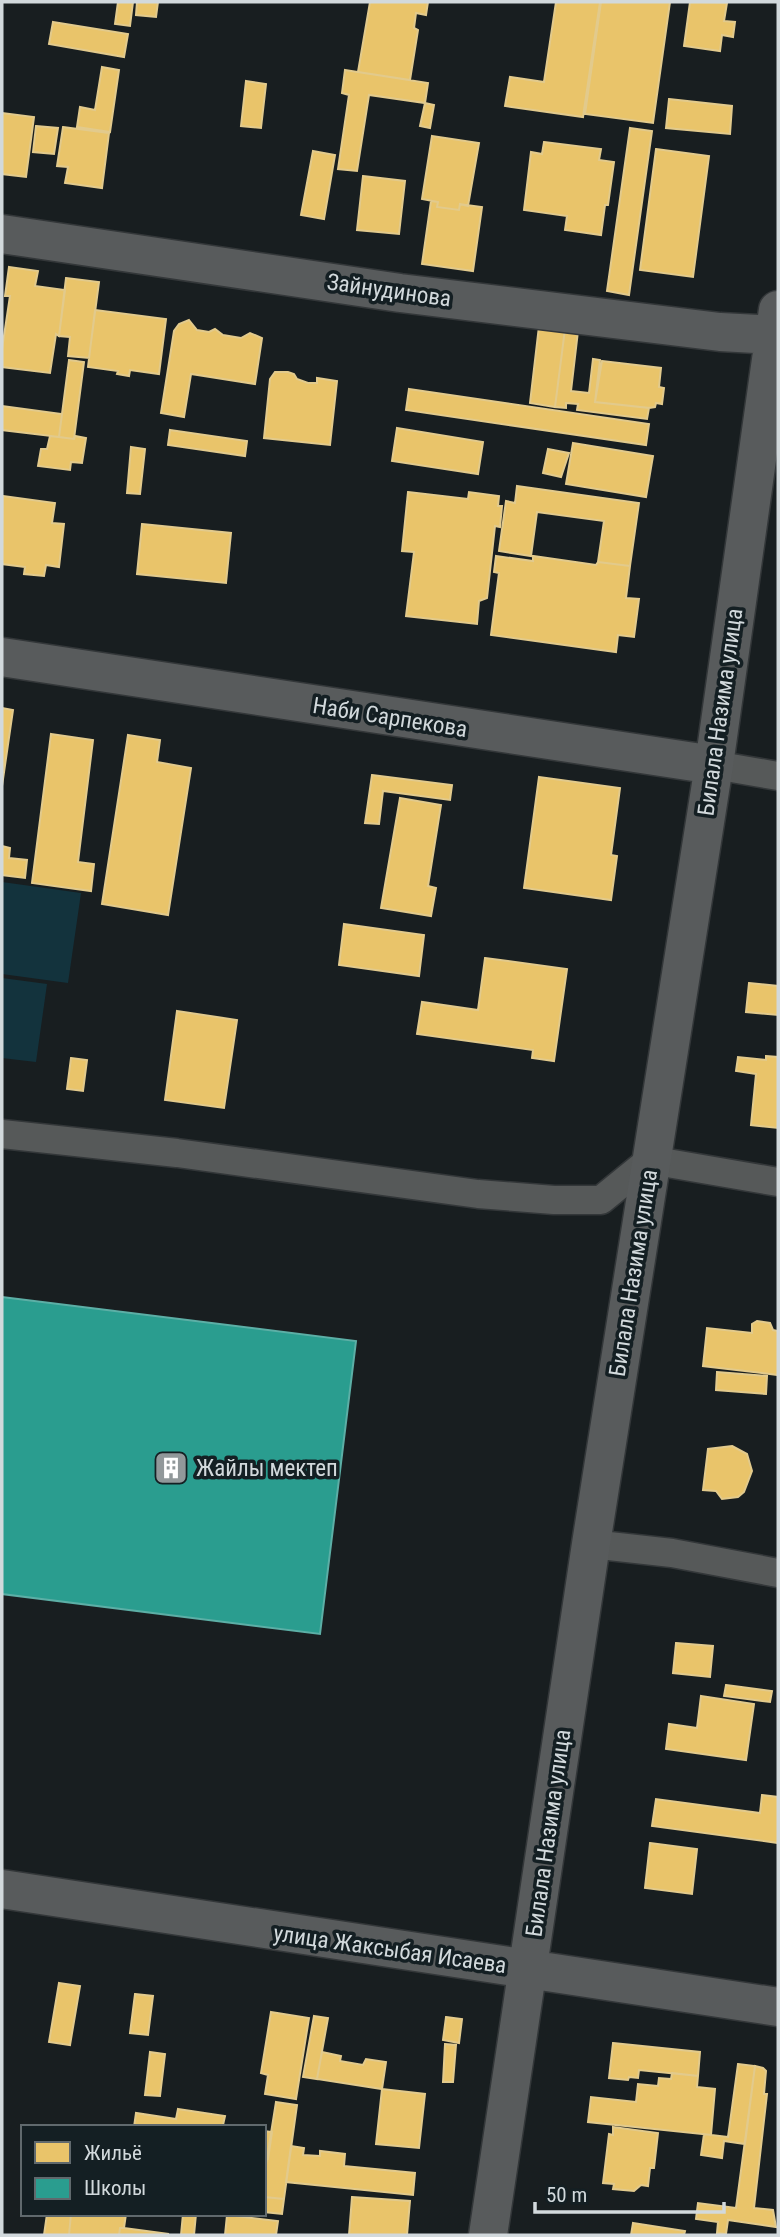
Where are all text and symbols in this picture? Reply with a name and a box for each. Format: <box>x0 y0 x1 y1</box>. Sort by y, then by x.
street label: Зайнудинова <box>325 268 453 313</box>
street label: Билала Назима улица <box>693 607 748 818</box>
street label: Наби Сарпекова <box>311 692 469 743</box>
street label: Билала Назима улица <box>604 1168 663 1379</box>
building icon: Жайлы мектеп <box>152 1449 190 1487</box>
place label: Жайлы мектеп <box>196 1455 338 1482</box>
street label: Билала Назима улица <box>521 1728 576 1939</box>
street label: улица Жаксыбая Исаева <box>272 1920 508 1979</box>
legend <box>21 2125 266 2216</box>
text: Жильё <box>84 2141 142 2165</box>
scale bar <box>535 2170 724 2214</box>
text: Школы <box>84 2176 146 2200</box>
text: 50 m <box>546 2183 587 2207</box>

